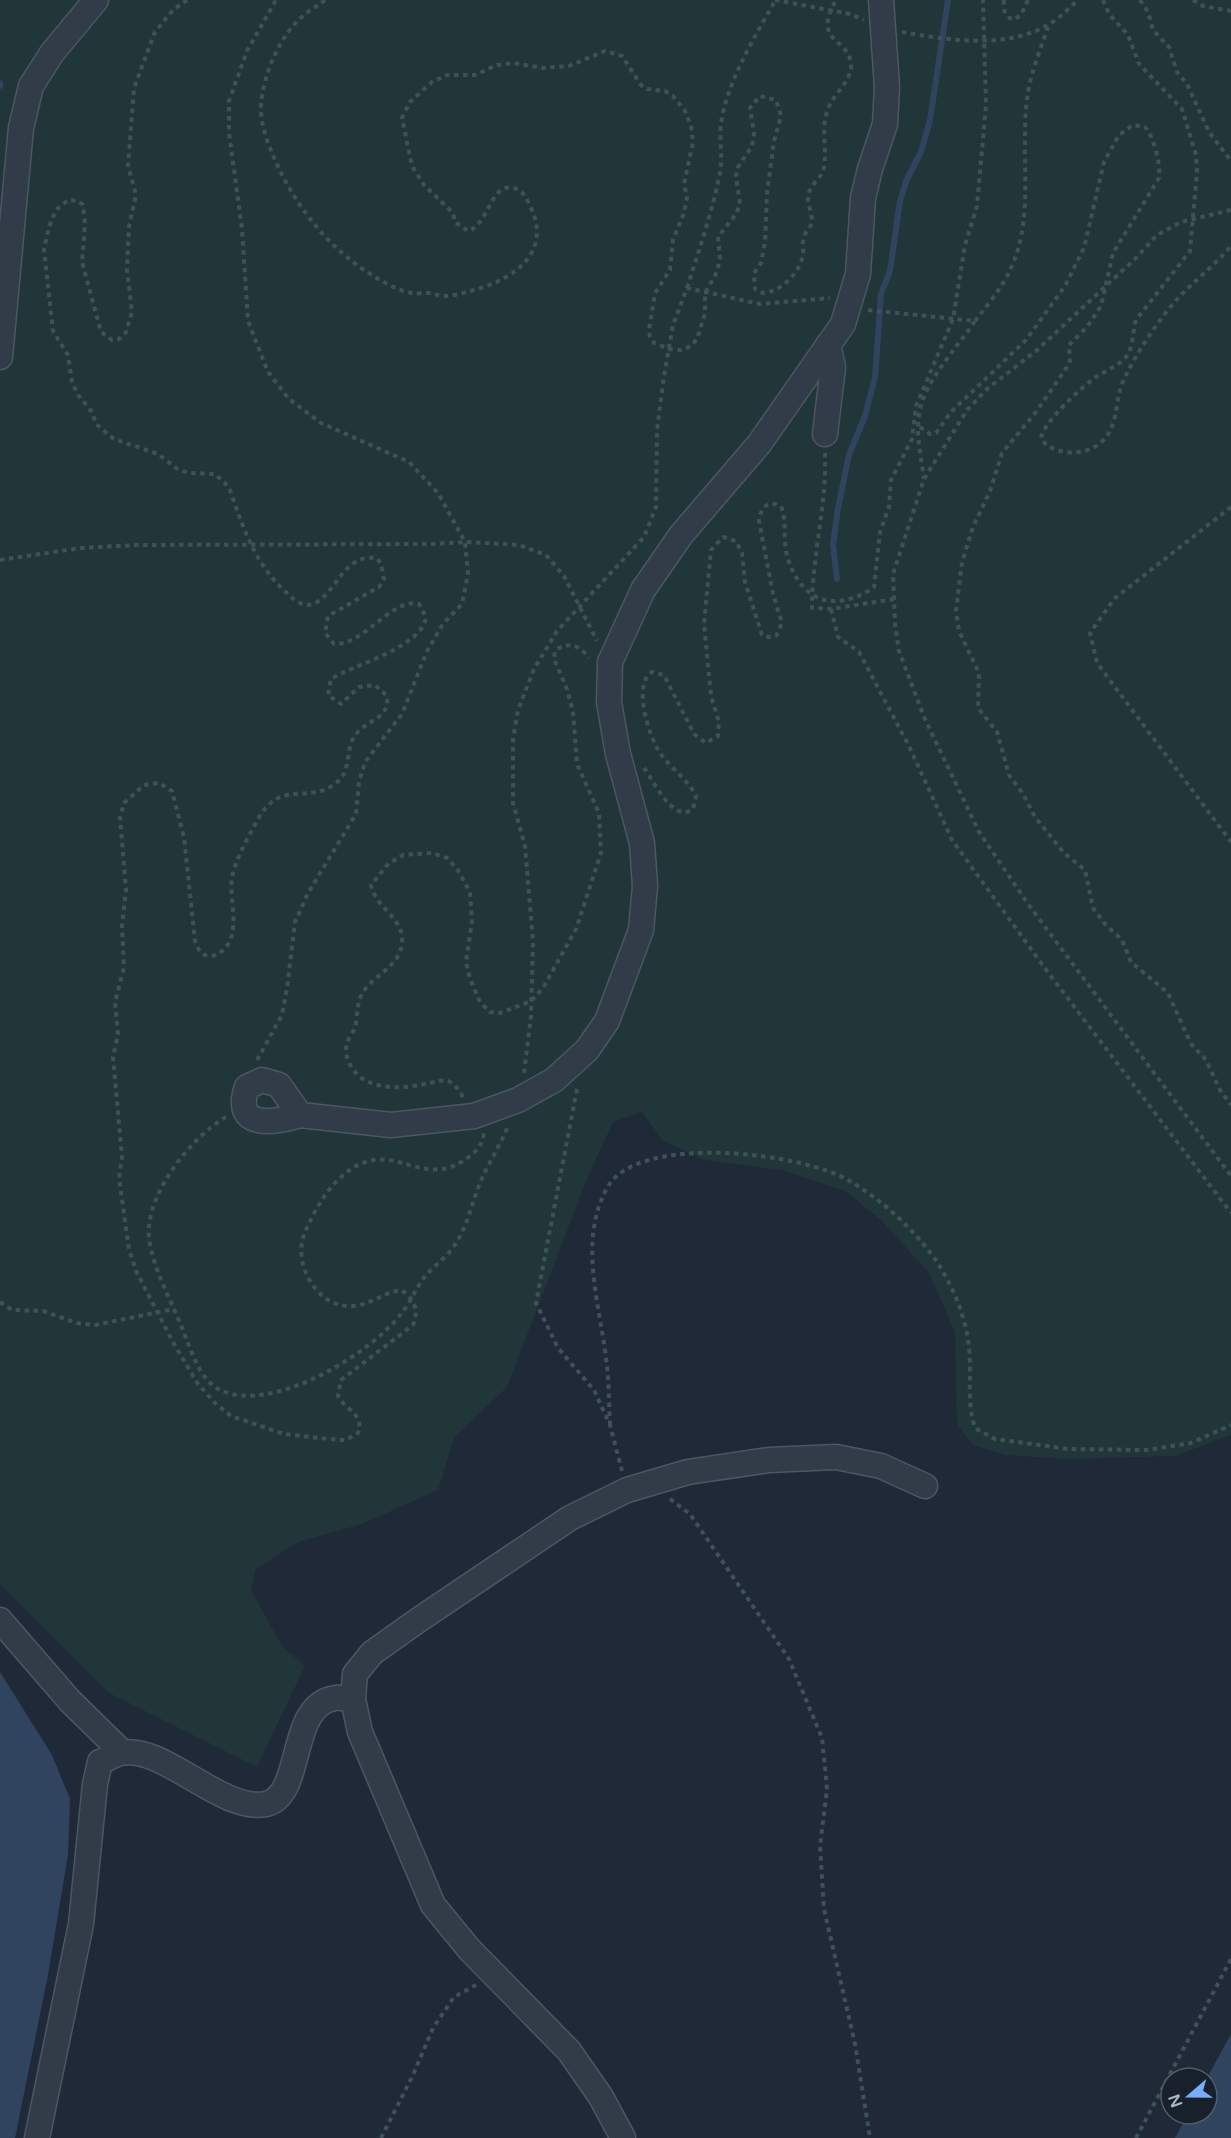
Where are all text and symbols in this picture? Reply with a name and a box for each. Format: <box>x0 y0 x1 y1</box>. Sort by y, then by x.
north arrow <box>1159 2066 1219 2126</box>
text: N <box>1164 2091 1187 2110</box>

